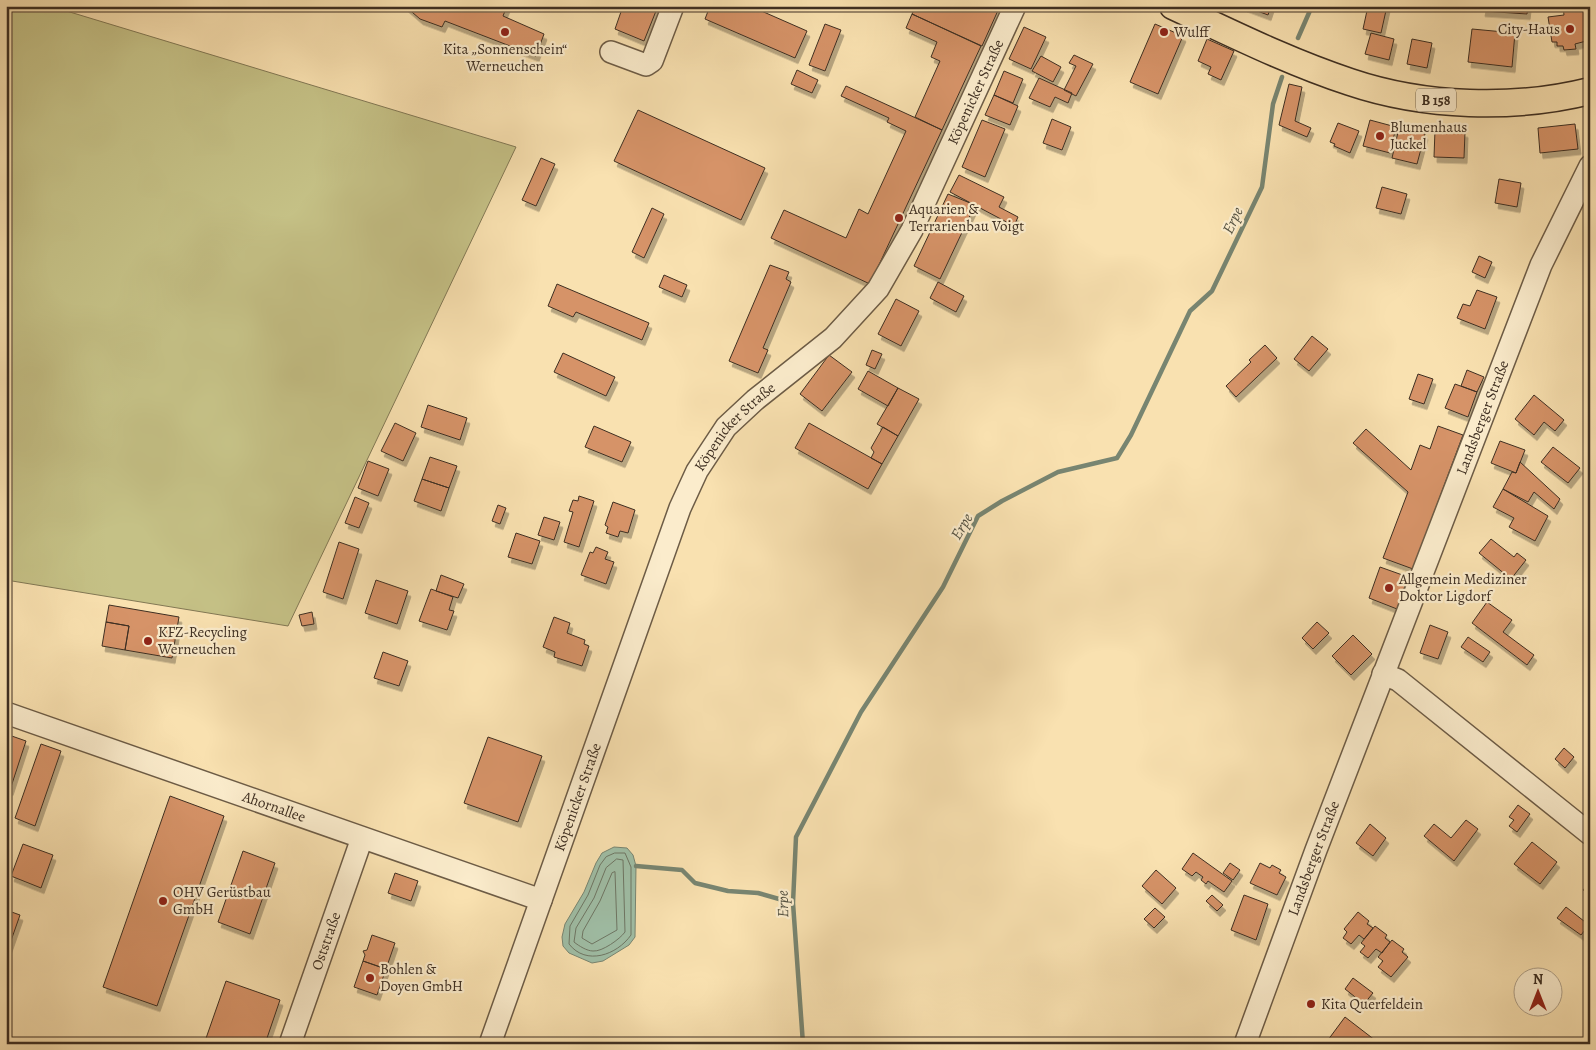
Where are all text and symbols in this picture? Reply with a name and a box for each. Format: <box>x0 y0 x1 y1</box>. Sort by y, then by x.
place label: City-Haus <box>1498 19 1560 39</box>
place label: Wulff <box>1173 22 1211 42</box>
marker: City-Haus <box>1564 23 1576 35</box>
marker: Kita „Sonnenschein“ Werneuchen <box>499 26 511 38</box>
marker: Wulff <box>1158 26 1170 38</box>
street label: Köpenicker Straße <box>943 36 1008 148</box>
place label: Kita „Sonnenschein“ Werneuchen <box>443 39 567 76</box>
road number: B 158 <box>1416 88 1456 112</box>
place label: Blumenhaus Juckel <box>1390 117 1467 154</box>
marker: Blumenhaus Juckel <box>1374 130 1386 142</box>
place label: Aquarien & Terrarienbau Voigt <box>908 199 1024 236</box>
water label: Erpe <box>1217 203 1249 238</box>
marker: Aquarien & Terrarienbau Voigt <box>893 212 905 224</box>
street label: Landsberger Straße <box>1451 357 1514 478</box>
street label: Köpenicker Straße <box>690 378 780 475</box>
water label: Erpe <box>946 509 978 544</box>
place label: Allgemein Mediziner Doktor Ligdorf <box>1398 569 1527 606</box>
marker: Allgemein Mediziner Doktor Ligdorf <box>1383 582 1395 594</box>
place label: KFZ-Recycling Werneuchen <box>157 622 248 659</box>
marker: KFZ-Recycling Werneuchen <box>142 635 154 647</box>
street label: Köpenicker Straße <box>549 740 606 854</box>
street label: Ahornallee <box>239 786 309 827</box>
street label: Landsberger Straße <box>1283 798 1344 918</box>
place label: OHV Gerüstbau GmbH <box>173 882 272 919</box>
water label: Erpe <box>772 890 794 918</box>
marker: OHV Gerüstbau GmbH <box>157 895 169 907</box>
street label: Oststraße <box>307 909 345 973</box>
place label: Bohlen & Doyen GmbH <box>380 959 463 996</box>
north arrow <box>1514 968 1564 1018</box>
text: N <box>1533 970 1543 989</box>
marker: Bohlen & Doyen GmbH <box>364 972 376 984</box>
place label: Kita Querfeldein <box>1321 994 1423 1014</box>
marker: Kita Querfeldein <box>1305 998 1317 1010</box>

